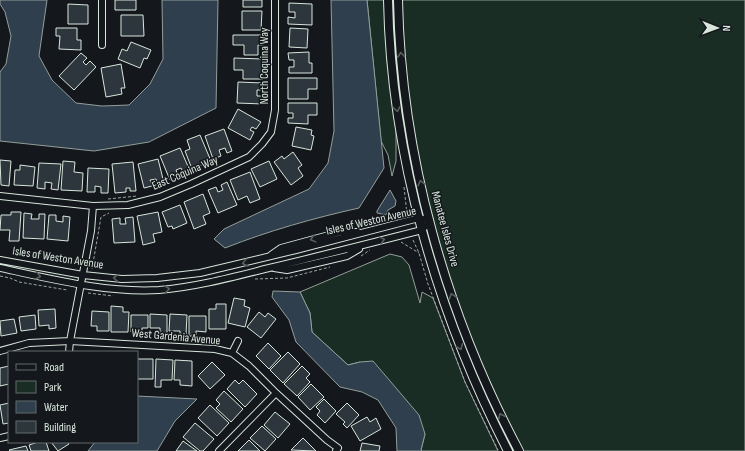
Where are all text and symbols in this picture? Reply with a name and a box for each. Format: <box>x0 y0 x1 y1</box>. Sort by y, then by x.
north arrow <box>697 8 737 48</box>
text: N <box>720 25 733 31</box>
street label: North Coquina Way <box>257 27 272 104</box>
one-way arrow <box>397 52 406 58</box>
one-way arrow <box>392 105 401 112</box>
street label: East Coquina Way <box>150 152 221 194</box>
one-way arrow <box>417 180 425 187</box>
street label: Manatee Isles Drive <box>428 190 462 269</box>
street label: Isles of Weston Avenue <box>324 203 418 239</box>
one-way arrow <box>310 234 317 243</box>
one-way arrow <box>379 237 386 245</box>
street label: Isles of Weston Avenue <box>11 243 105 273</box>
one-way arrow <box>242 258 248 266</box>
one-way arrow <box>35 272 41 280</box>
one-way arrow <box>113 274 119 283</box>
one-way arrow <box>164 285 170 294</box>
one-way arrow <box>448 292 457 299</box>
street label: West Gardenia Avenue <box>131 326 221 348</box>
one-way arrow <box>456 344 464 351</box>
legend <box>8 351 138 443</box>
text: Road <box>44 360 64 375</box>
text: Park <box>44 380 62 395</box>
text: Water <box>44 400 68 415</box>
one-way arrow <box>498 413 506 420</box>
text: Building <box>44 420 76 435</box>

